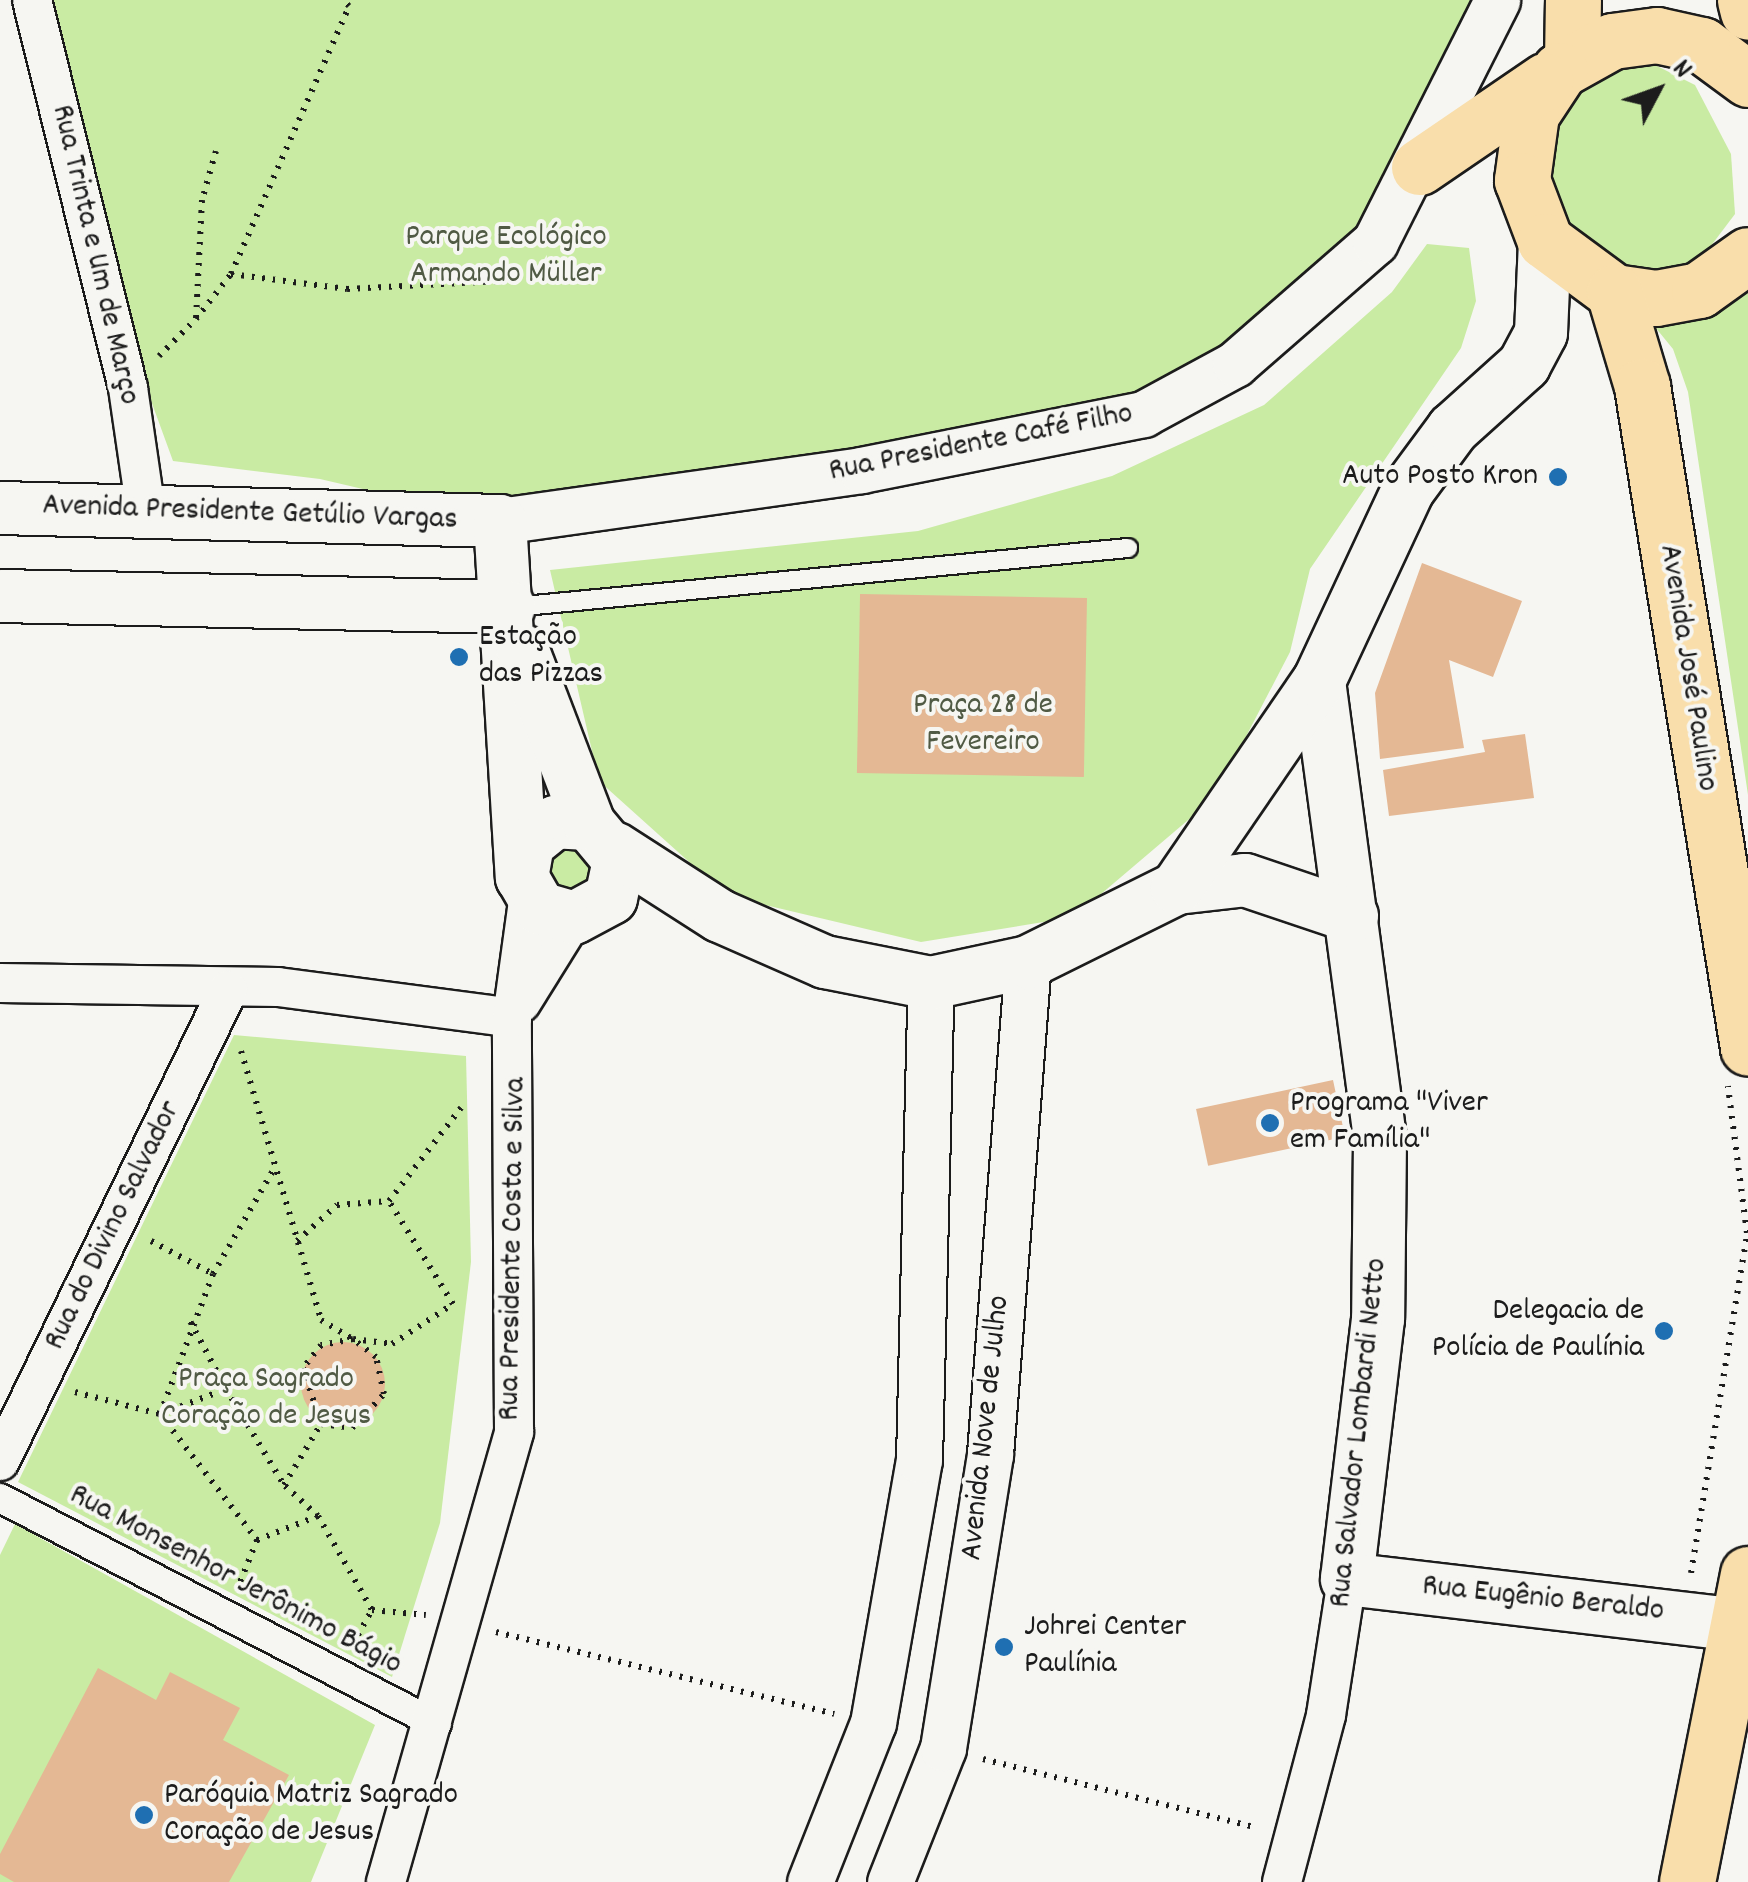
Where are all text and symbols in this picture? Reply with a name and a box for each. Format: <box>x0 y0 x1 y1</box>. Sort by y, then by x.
north arrow <box>1608 40 1708 140</box>
text: N <box>1661 52 1700 89</box>
street label: Rua Trinta e Um de Março <box>41 101 147 409</box>
park label: Parque Ecológico Armando Müller <box>405 220 607 295</box>
street label: Rua Presidente Café Filho <box>826 396 1136 492</box>
place label: Auto Posto Kron <box>1342 458 1538 496</box>
marker: Auto Posto Kron <box>1547 466 1569 488</box>
street label: Avenida Presidente Getúlio Vargas <box>42 488 458 540</box>
street label: Avenida José Paulino <box>1649 542 1725 794</box>
place label: Estação das Pizzas <box>479 620 603 695</box>
marker: Estação das Pizzas <box>448 646 470 668</box>
park label: Praça 28 de Fevereiro <box>913 688 1053 763</box>
street label: Rua Presidente Costa e Silva <box>492 1077 536 1421</box>
place label: Programa "Viver em Família" <box>1290 1086 1488 1161</box>
street label: Rua do Divino Salvador <box>37 1095 191 1357</box>
marker: Programa "Viver em Família" <box>1259 1112 1281 1134</box>
street label: Rua Salvador Lombardi Netto <box>1323 1256 1397 1610</box>
street label: Avenida Nove de Julho <box>954 1294 1020 1562</box>
place label: Delegacia de Polícia de Paulínia <box>1432 1294 1644 1369</box>
marker: Delegacia de Polícia de Paulínia <box>1653 1320 1675 1342</box>
park label: Praça Sagrado Coração de Jesus <box>161 1362 371 1437</box>
street label: Rua Monsenhor Jerônimo Bágio <box>62 1477 408 1685</box>
street label: Rua Eugênio Beraldo <box>1420 1568 1666 1632</box>
place label: Johrei Center Paulínia <box>1024 1610 1186 1685</box>
marker: Johrei Center Paulínia <box>993 1636 1015 1658</box>
place label: Paróquia Matriz Sagrado Coração de Jesus <box>164 1778 458 1853</box>
marker: Paróquia Matriz Sagrado Coração de Jesus <box>133 1804 155 1826</box>

